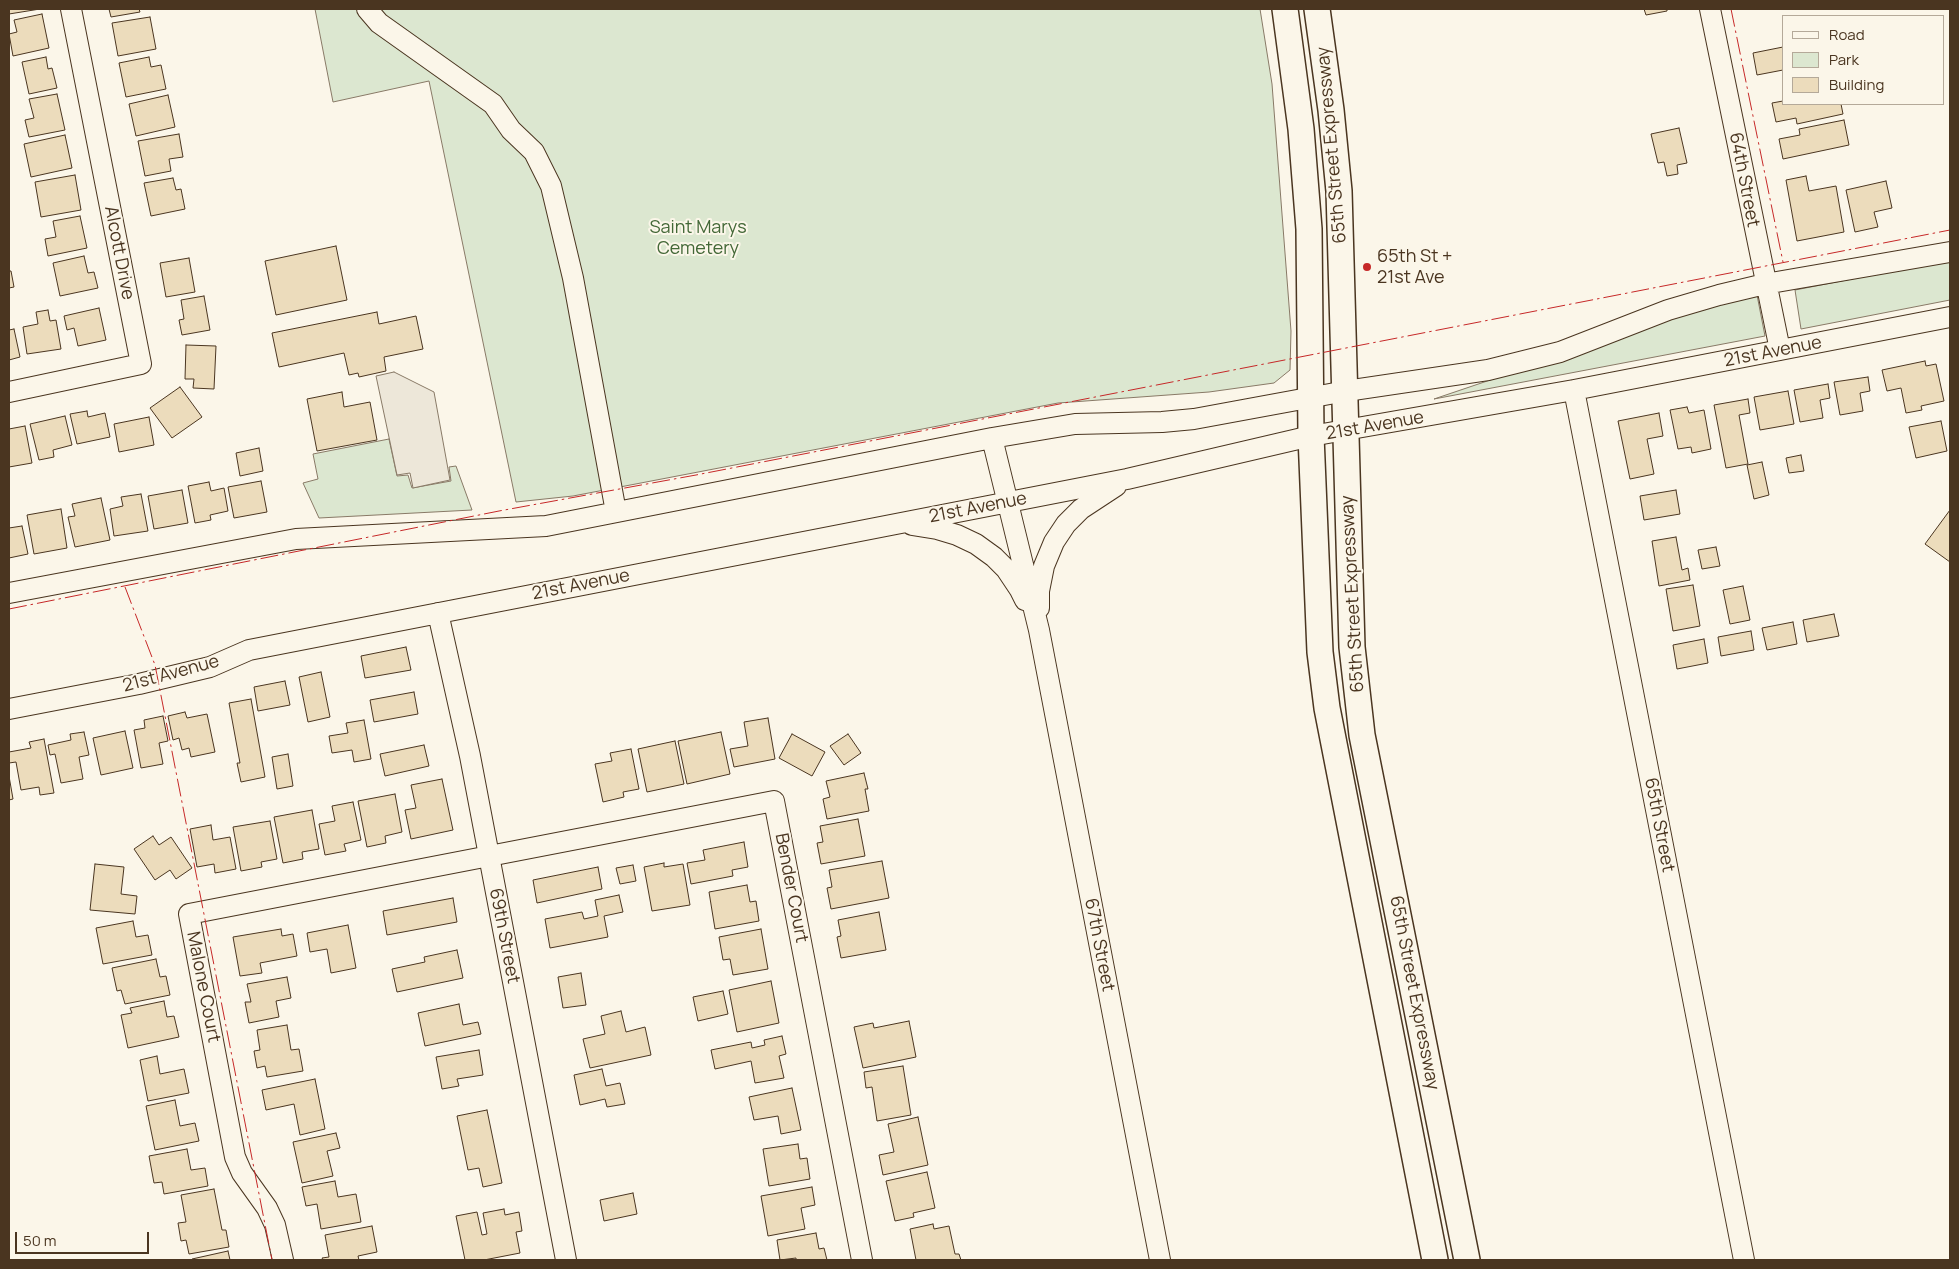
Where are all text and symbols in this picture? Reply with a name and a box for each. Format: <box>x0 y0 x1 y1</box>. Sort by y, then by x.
legend <box>1782 15 1944 105</box>
text: Road <box>1829 24 1865 45</box>
street label: 65th Street Expressway <box>1313 46 1351 244</box>
text: Park <box>1829 49 1859 70</box>
text: Building <box>1829 74 1884 95</box>
street label: 64th Street <box>1724 131 1764 229</box>
street label: Alcott Drive <box>99 204 139 302</box>
park label: Saint Marys Cemetery <box>649 217 747 260</box>
place label: 65th St + 21st Ave <box>1377 246 1452 288</box>
marker: 65th St + 21st Ave <box>1361 261 1373 273</box>
street label: 21st Avenue <box>1722 332 1824 372</box>
street label: 21st Avenue <box>1324 407 1426 445</box>
street label: 21st Avenue <box>927 488 1029 528</box>
street label: 65th Street Expressway <box>1337 495 1369 693</box>
street label: 21st Avenue <box>530 565 632 605</box>
street label: 21st Avenue <box>120 651 222 697</box>
street label: 65th Street <box>1639 776 1679 874</box>
street label: Bender Court <box>770 831 812 945</box>
street label: 69th Street <box>484 887 524 985</box>
street label: 65th Street Expressway <box>1385 894 1443 1092</box>
street label: 67th Street <box>1079 897 1119 993</box>
street label: Malone Court <box>182 930 224 1044</box>
scale bar <box>18 1222 151 1254</box>
text: 50 m <box>23 1230 57 1251</box>

